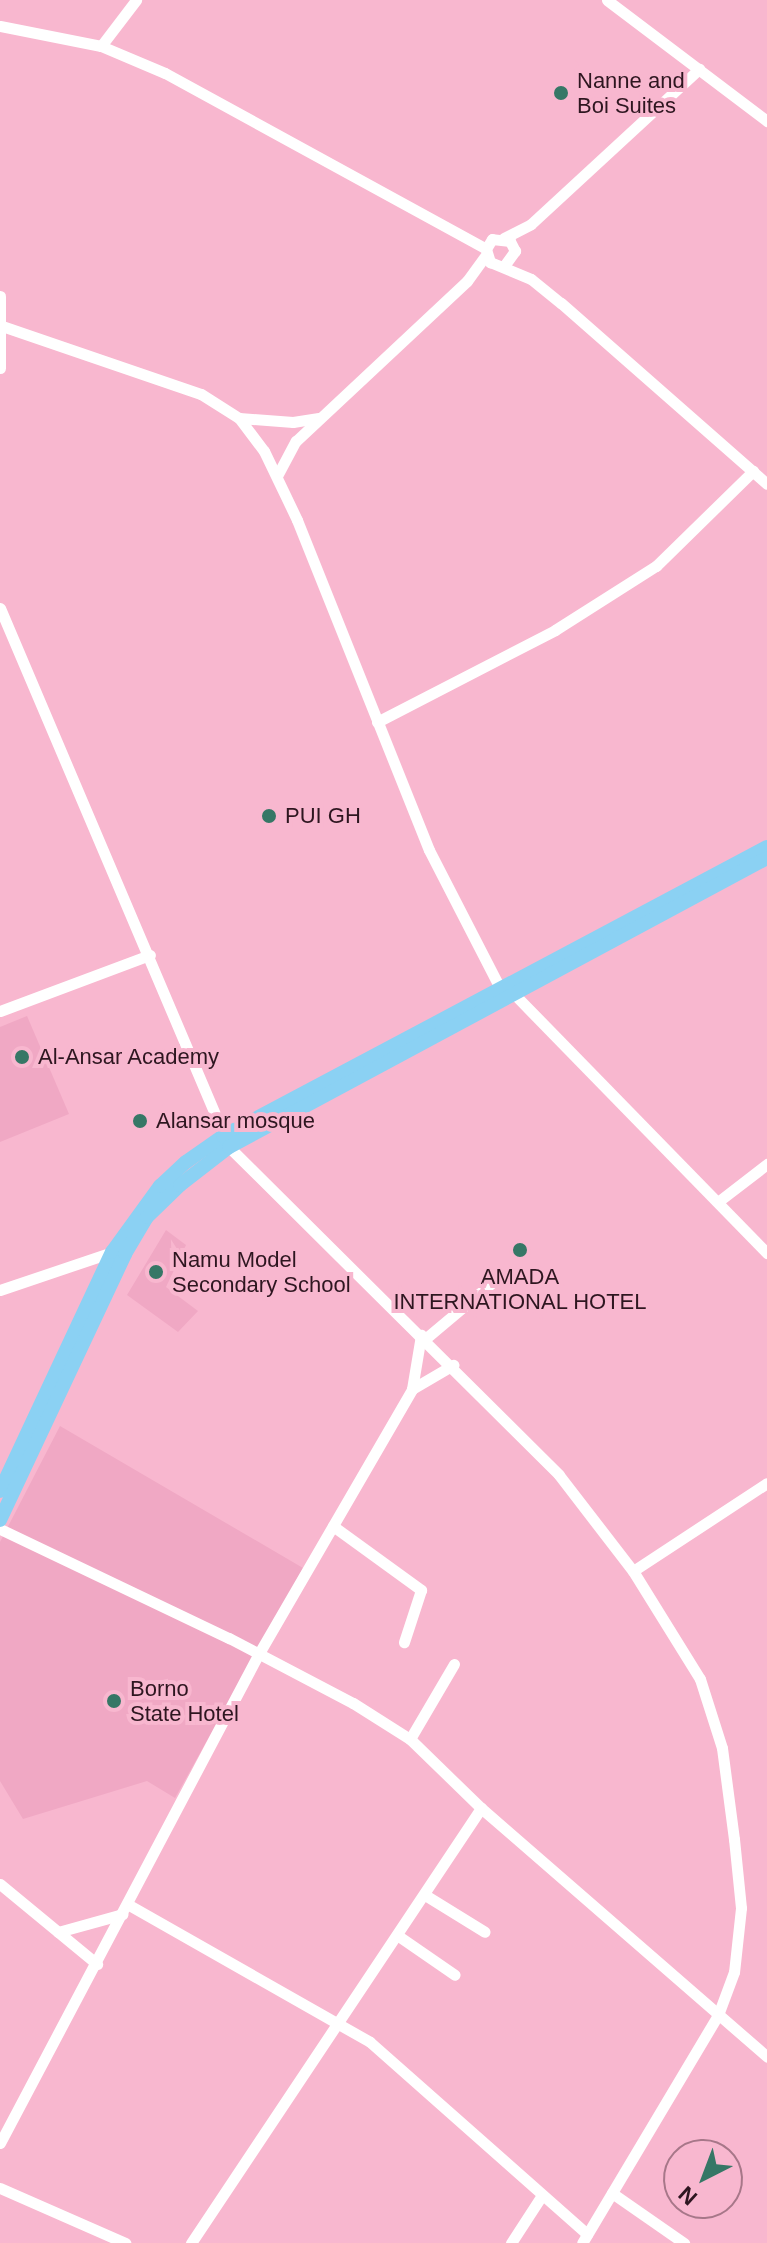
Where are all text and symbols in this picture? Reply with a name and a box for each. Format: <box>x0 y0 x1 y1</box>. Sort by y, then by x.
place label: Nanne and Boi Suites <box>577 67 685 118</box>
marker: Nanne and Boi Suites <box>552 84 570 102</box>
place label: PUI GH <box>285 803 361 829</box>
marker: PUI GH <box>260 807 278 825</box>
place label: Al-Ansar Academy <box>38 1044 220 1070</box>
marker: Al-Ansar Academy <box>13 1048 31 1066</box>
place label: Alansar mosque <box>156 1108 315 1134</box>
marker: Alansar mosque <box>131 1112 149 1130</box>
marker: AMADA INTERNATIONAL HOTEL <box>511 1241 529 1259</box>
place label: Namu Model Secondary School <box>172 1246 351 1298</box>
marker: Namu Model Secondary School <box>147 1263 165 1281</box>
place label: AMADA INTERNATIONAL HOTEL <box>393 1263 647 1314</box>
place label: Borno State Hotel <box>130 1675 239 1726</box>
marker: Borno State Hotel <box>105 1692 123 1710</box>
north arrow <box>663 2139 743 2219</box>
text: N <box>674 2181 702 2210</box>

